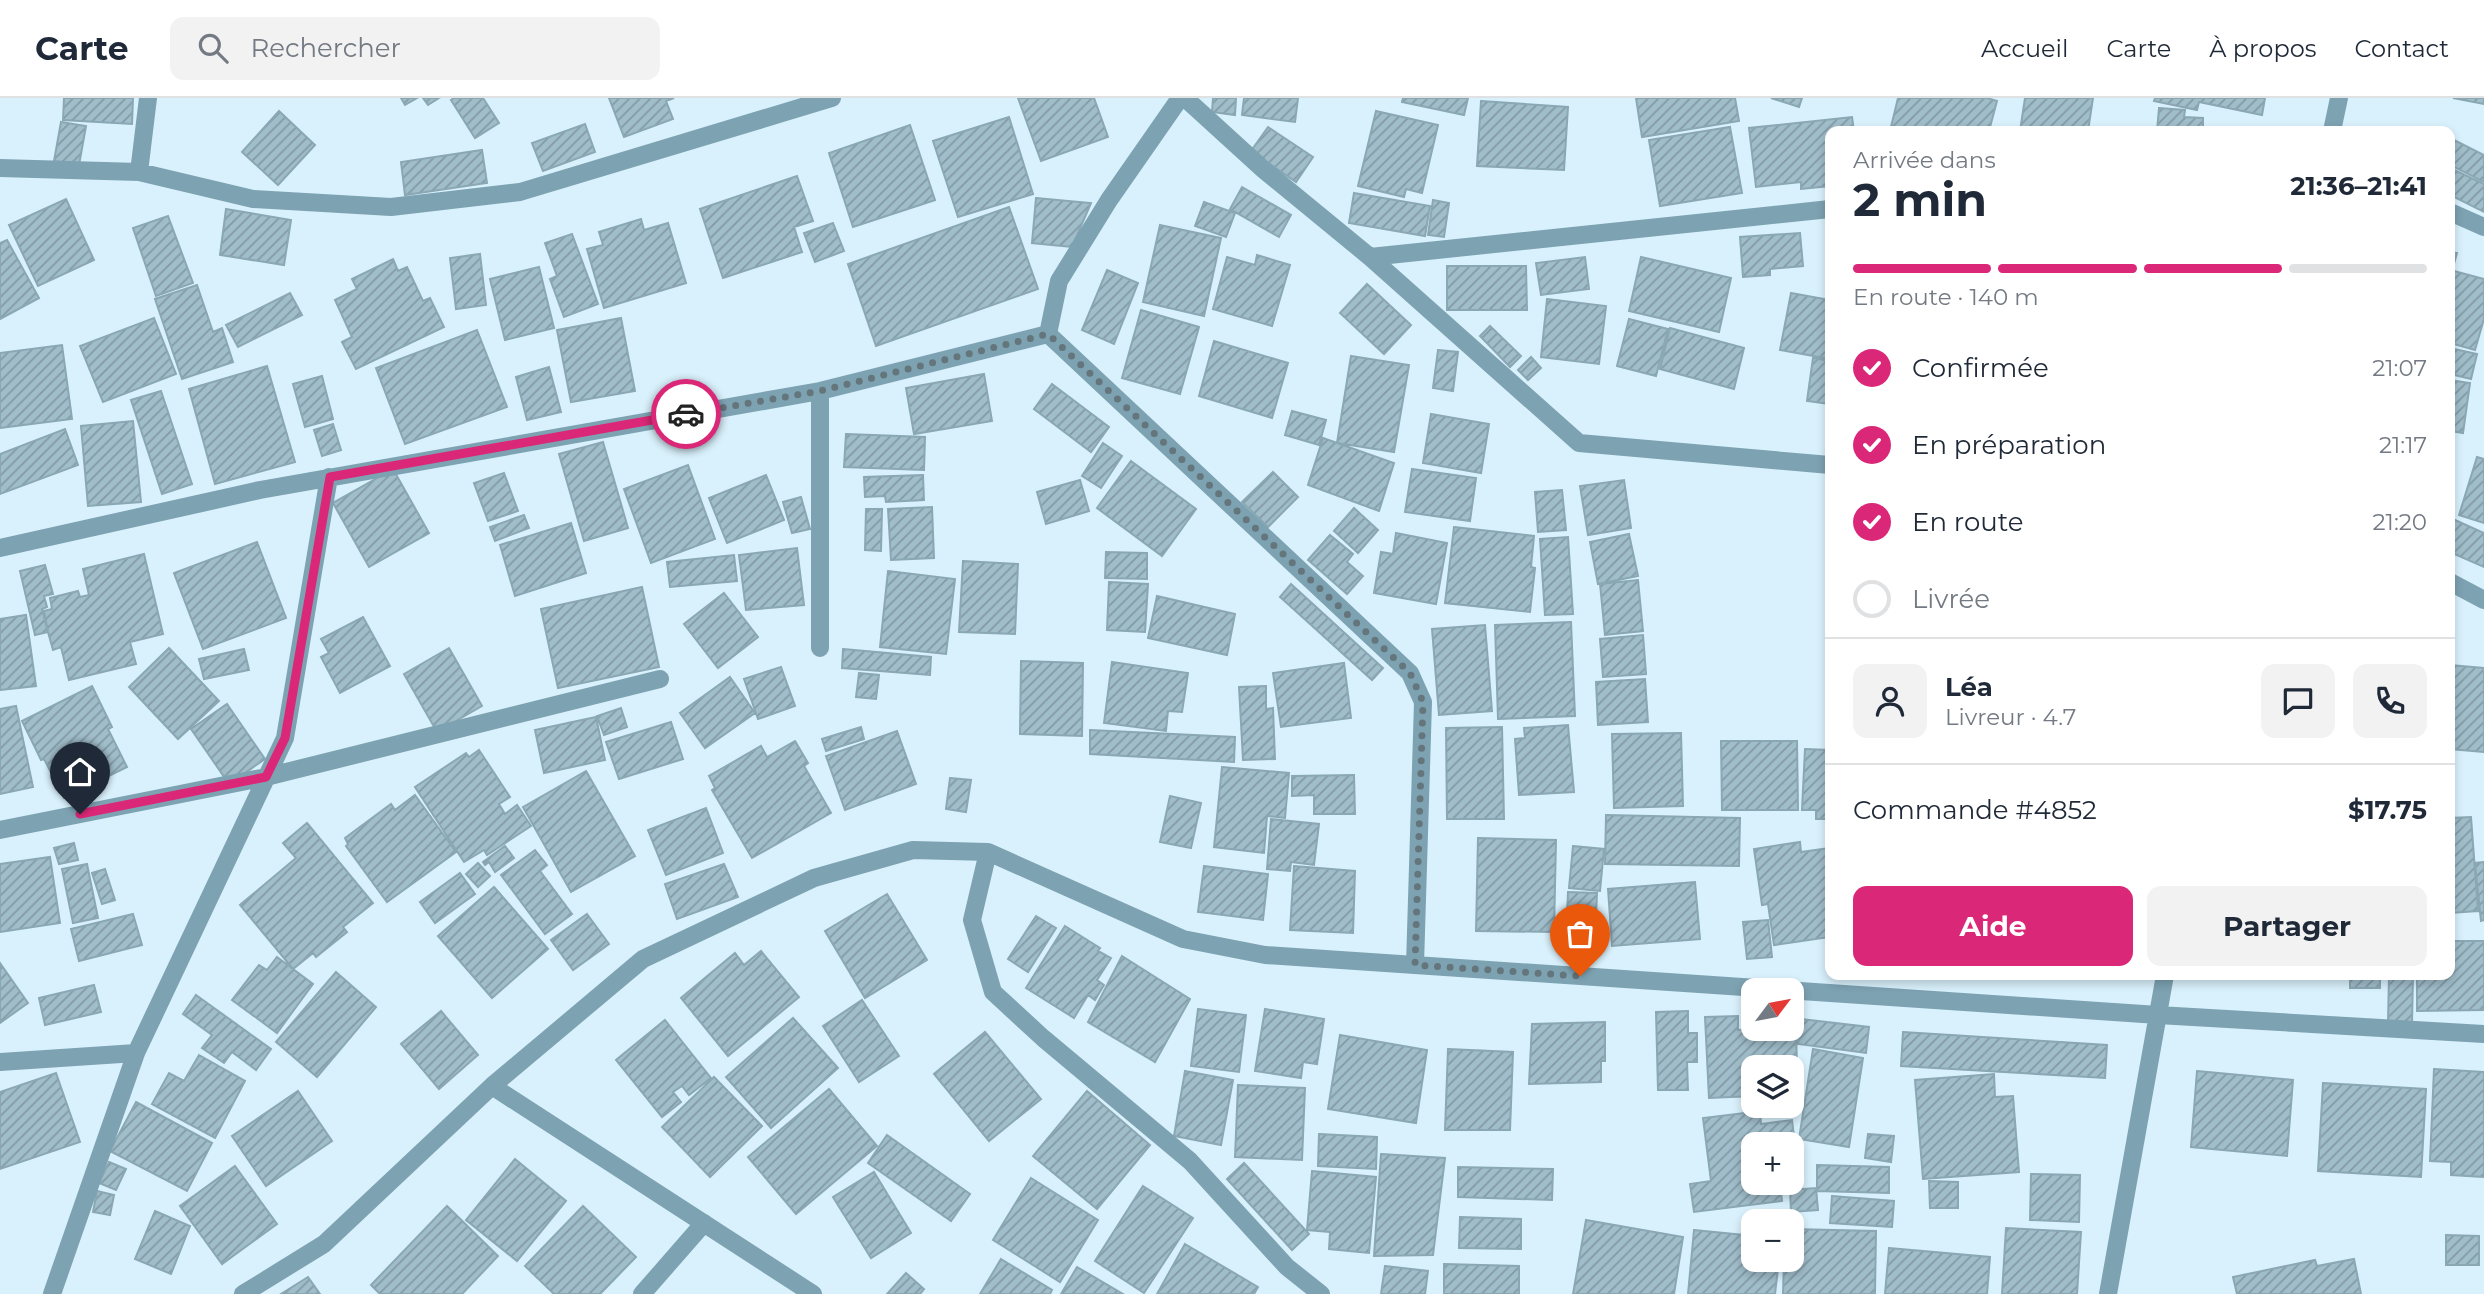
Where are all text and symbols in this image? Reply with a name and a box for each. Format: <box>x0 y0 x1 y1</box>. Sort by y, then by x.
search box <box>170 17 660 80</box>
text: Carte <box>35 28 128 68</box>
icon: search <box>194 29 232 67</box>
text: Rechercher <box>250 32 401 64</box>
text: Accueil <box>1981 34 2068 63</box>
text: Carte <box>2106 34 2171 63</box>
text: À propos <box>2209 34 2316 63</box>
text: Contact <box>2354 34 2449 63</box>
text: Arrivée dans <box>1853 146 1996 174</box>
text: 21:36–21:41 <box>2290 170 2427 202</box>
text: 2 min <box>1853 171 1987 228</box>
text: En route · 140 m <box>1853 283 2039 311</box>
icon: check <box>1853 349 1891 387</box>
text: Confirmée <box>1912 352 2049 384</box>
text: 21:07 <box>2372 354 2427 382</box>
courier <box>651 379 721 449</box>
icon: car <box>667 395 705 433</box>
icon: check <box>1853 426 1891 464</box>
text: En préparation <box>1912 429 2106 461</box>
text: 21:17 <box>2379 431 2427 459</box>
icon: check <box>1853 503 1891 541</box>
text: En route <box>1912 506 2023 538</box>
text: 21:20 <box>2373 508 2427 536</box>
text: Livrée <box>1912 583 1990 615</box>
button: person <box>1853 664 1927 738</box>
button: chat <box>2261 664 2335 738</box>
button: phone <box>2353 664 2427 738</box>
text: Léa <box>1945 671 1993 703</box>
text: Livreur · 4.7 <box>1945 703 2076 731</box>
pin <box>50 742 110 814</box>
icon: home <box>61 753 99 791</box>
text: Commande #4852 <box>1853 794 2097 826</box>
text: $17.75 <box>2348 794 2427 826</box>
button: Aide <box>1853 886 2133 966</box>
button: Partager <box>2147 886 2427 966</box>
pin <box>1550 904 1610 976</box>
icon: bag <box>1561 915 1599 953</box>
north arrow <box>1741 978 1804 1041</box>
map controls <box>1741 978 1804 1272</box>
button: layers <box>1741 1055 1804 1118</box>
button: + <box>1741 1132 1804 1195</box>
button: − <box>1741 1209 1804 1272</box>

